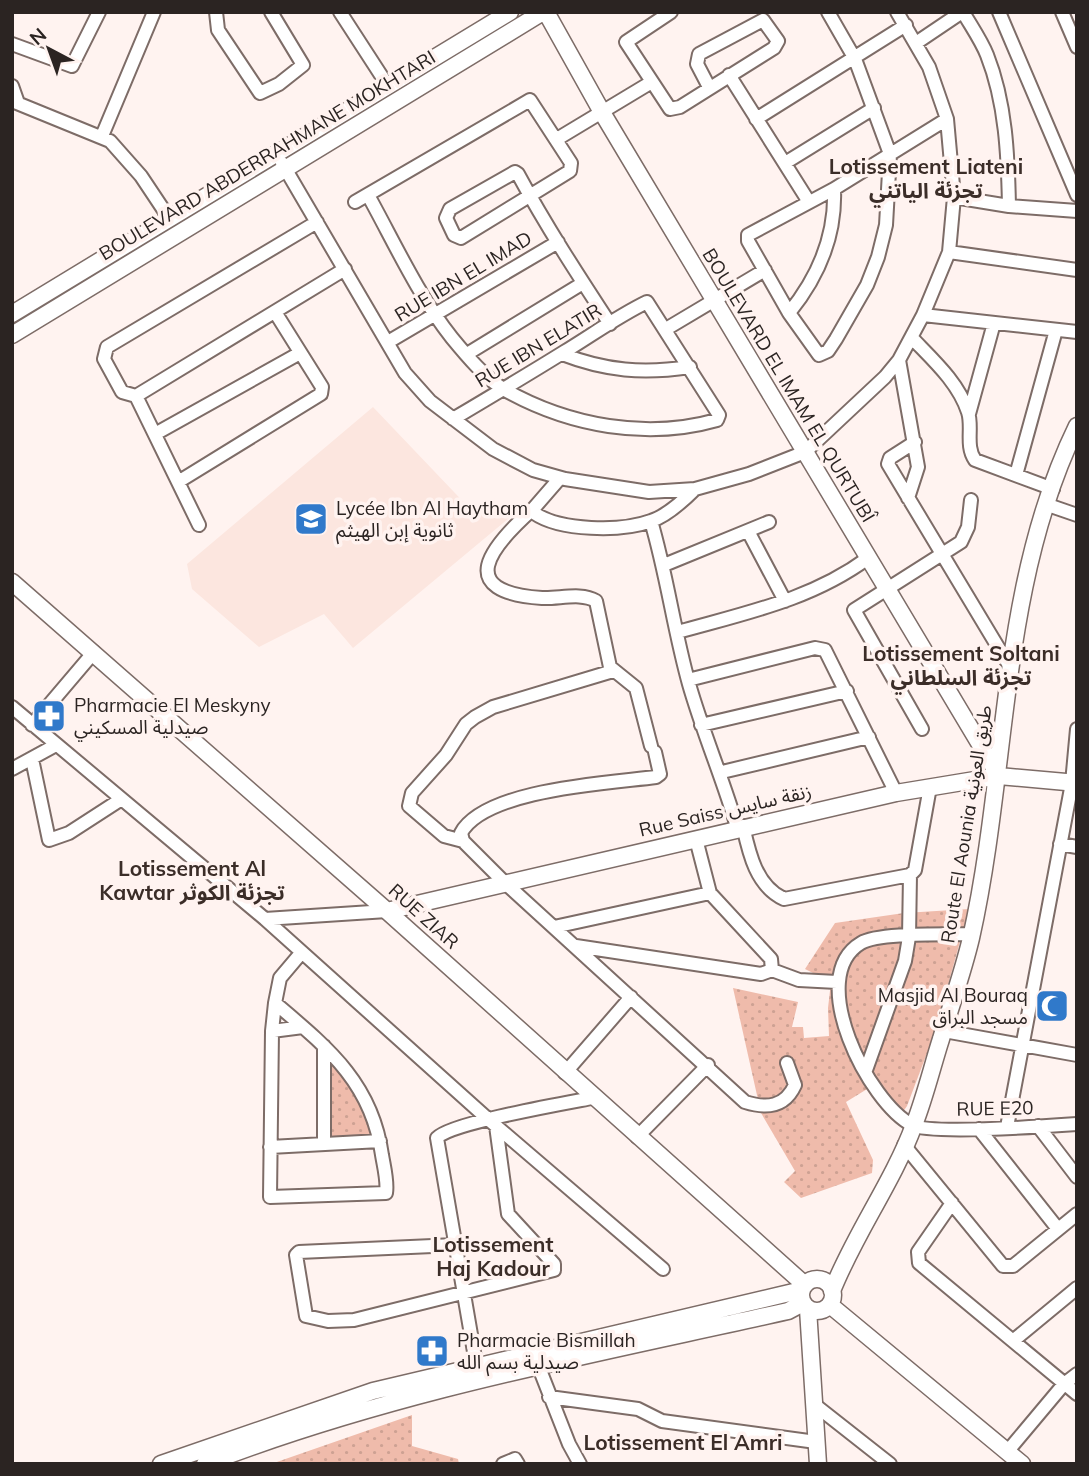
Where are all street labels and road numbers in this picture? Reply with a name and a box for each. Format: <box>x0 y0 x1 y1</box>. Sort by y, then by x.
street label: BOULEVARD ABDERRAHMANE MOKHTARI <box>94 45 440 265</box>
street label: RUE IBN EL IMAD <box>390 226 536 326</box>
street label: BOULEVARD EL IMAM EL QURTUBÎ <box>698 244 881 527</box>
street label: RUE IBN ELATIR <box>470 298 606 392</box>
street label: Route El Aounia طريق العونية <box>935 703 997 945</box>
street label: Rue Saiss زنقة سايس <box>636 778 814 842</box>
street label: RUE ZIAR <box>384 878 464 954</box>
street label: RUE E20 <box>956 1095 1034 1121</box>

